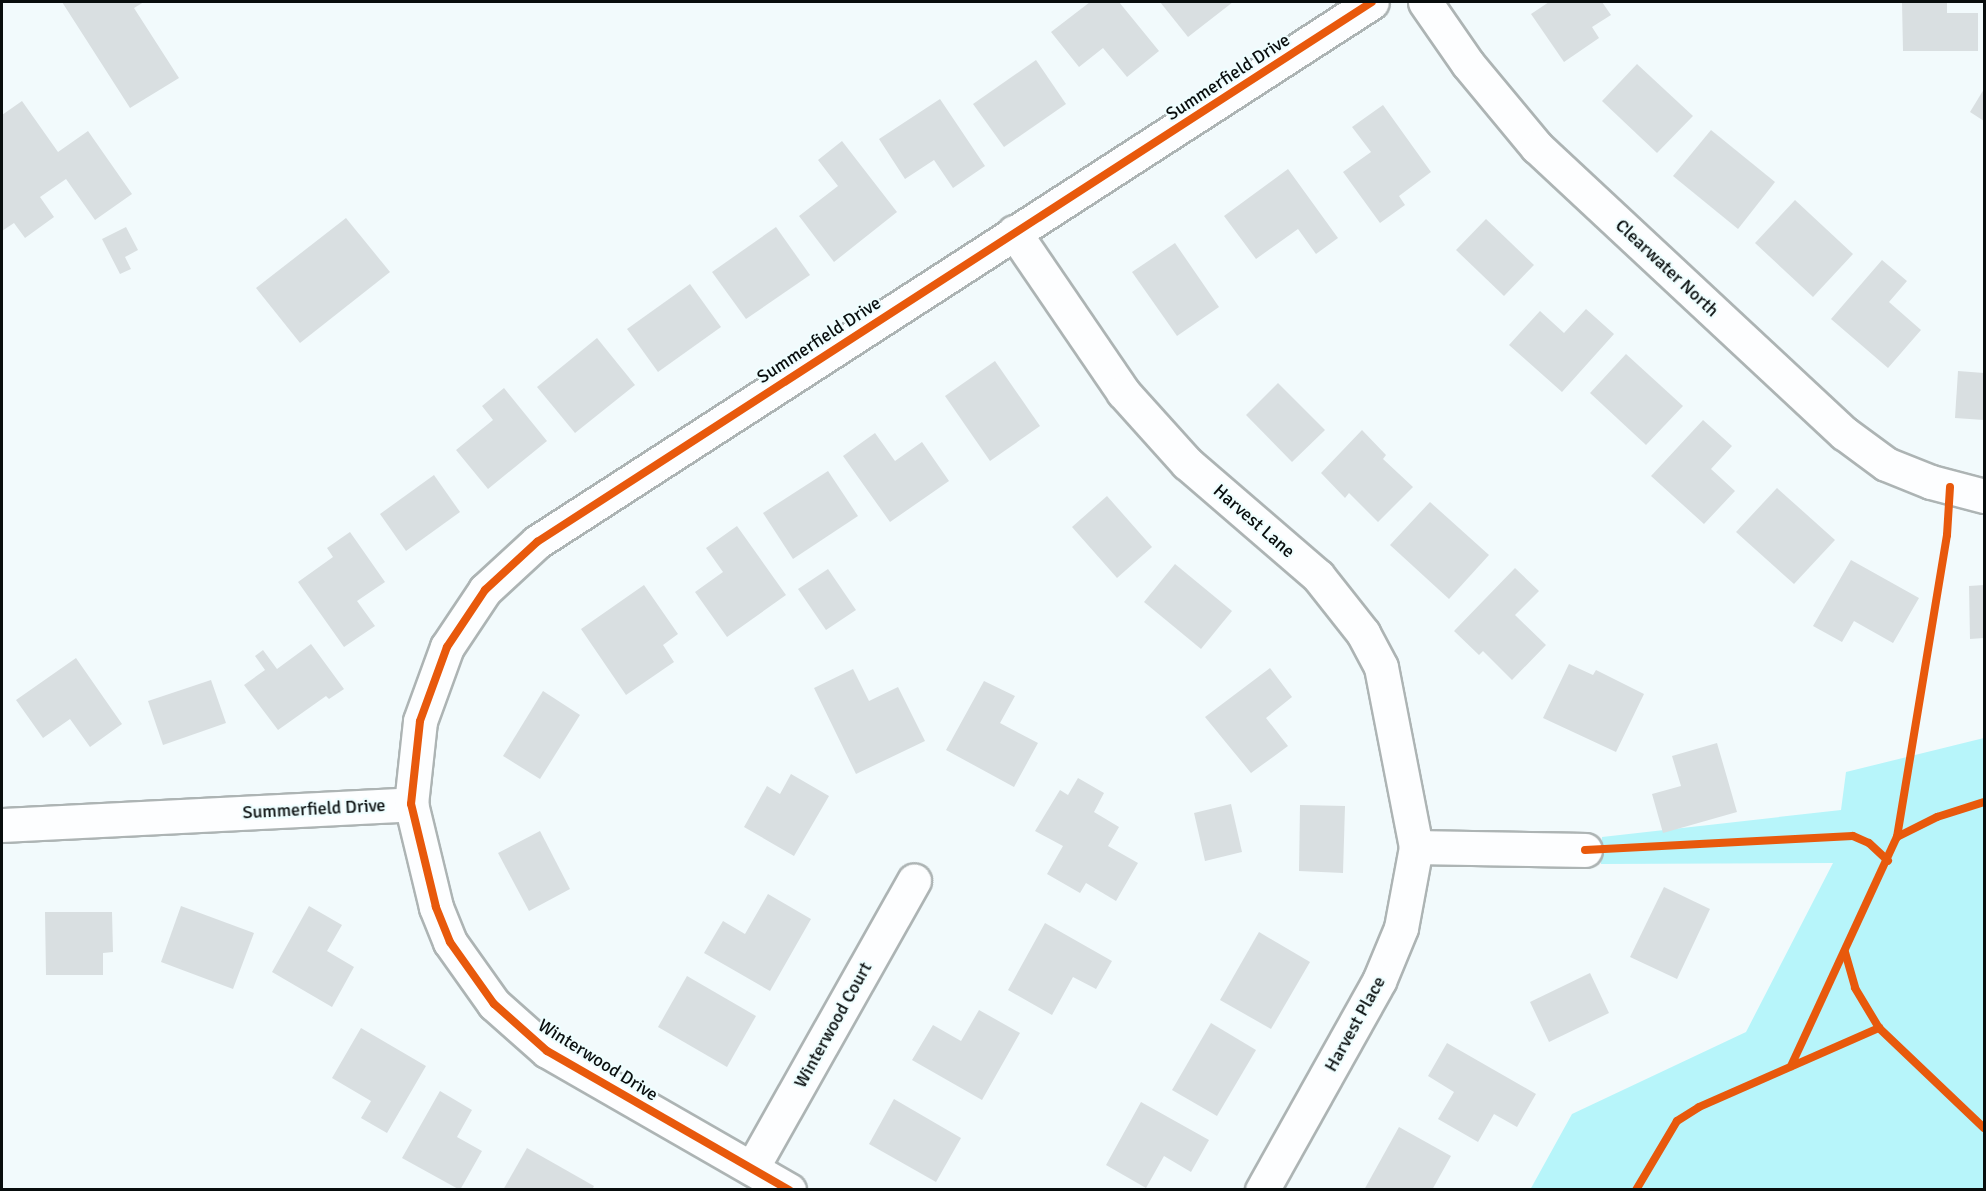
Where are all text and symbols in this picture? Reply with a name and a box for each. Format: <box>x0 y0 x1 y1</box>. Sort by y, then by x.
street label: Summerfield Drive <box>1162 29 1294 125</box>
street label: Clearwater North <box>1611 215 1723 321</box>
street label: Summerfield Drive <box>753 292 885 388</box>
street label: Harvest Lane <box>1209 480 1299 562</box>
street label: Summerfield Drive <box>242 794 386 824</box>
street label: Winterwood Court <box>790 958 876 1092</box>
street label: Harvest Place <box>1320 973 1390 1075</box>
street label: Winterwood Drive <box>534 1014 662 1106</box>

